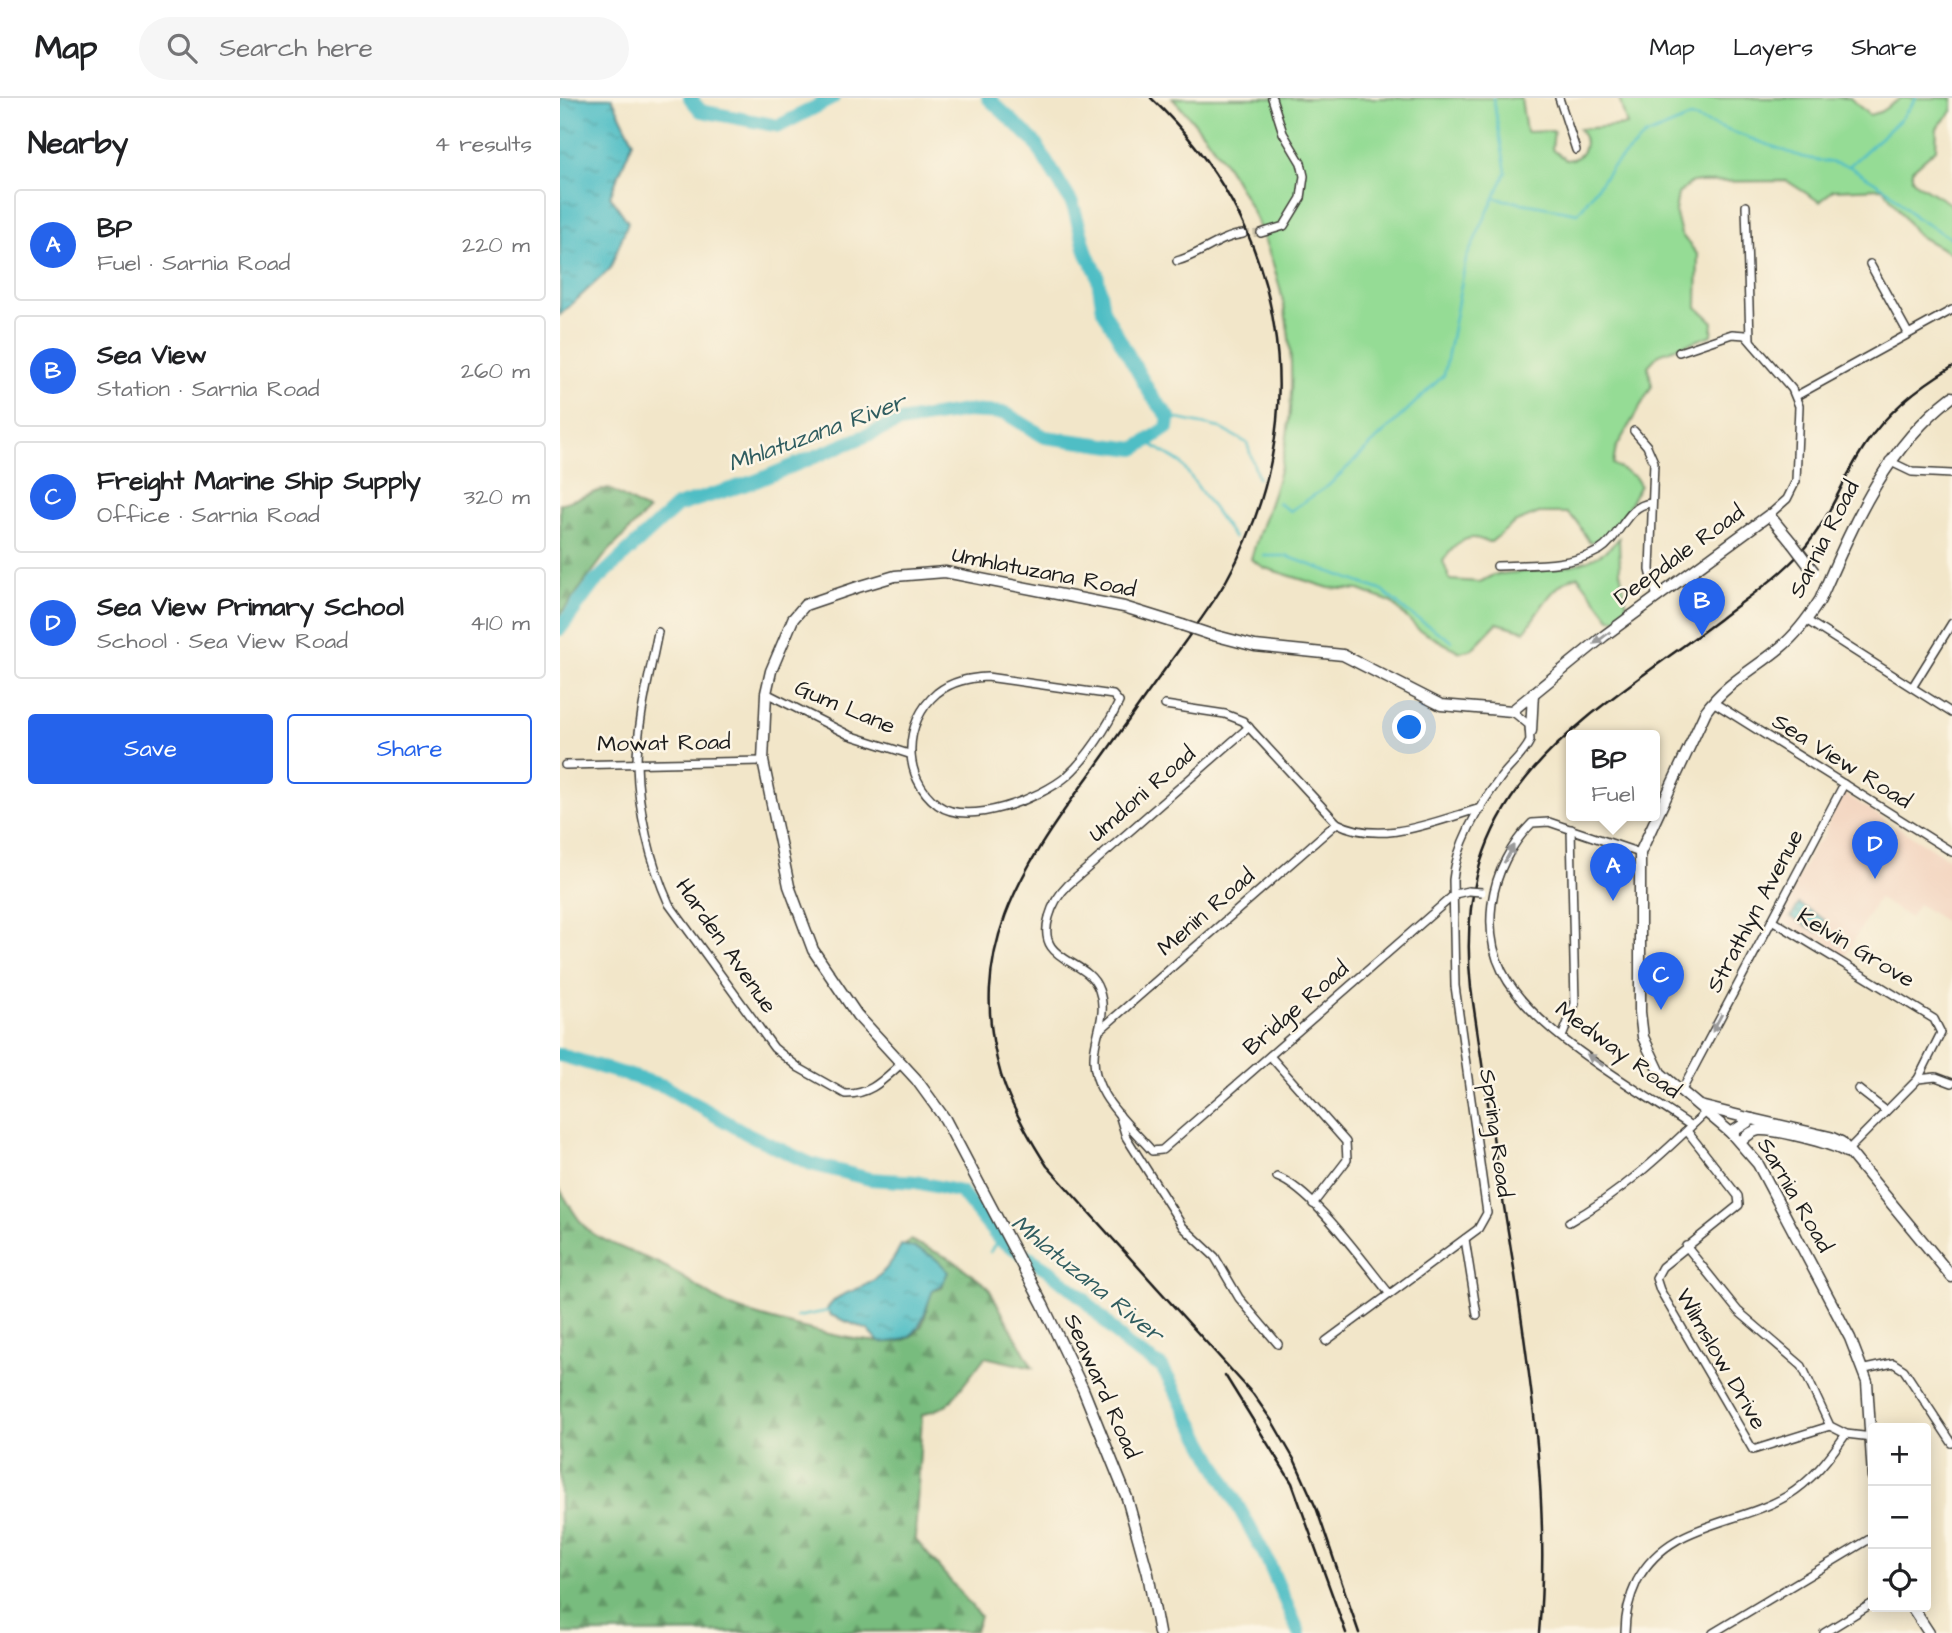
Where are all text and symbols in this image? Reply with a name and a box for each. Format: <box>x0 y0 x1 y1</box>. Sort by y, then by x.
search box <box>139 17 629 80</box>
text: Map <box>35 25 97 71</box>
icon: search <box>163 29 201 67</box>
text: Search here <box>219 30 373 66</box>
text: Map <box>1650 31 1695 65</box>
text: Layers <box>1733 31 1813 65</box>
text: Share <box>1851 31 1917 65</box>
text: Nearby <box>28 123 128 165</box>
text: 4 results <box>434 128 532 160</box>
text: BP <box>97 211 132 247</box>
text: A <box>46 229 60 261</box>
text: 220 m <box>462 229 530 261</box>
text: Fuel · Sarnia Road <box>97 247 290 279</box>
text: Sea View <box>97 337 207 373</box>
text: B <box>45 355 61 387</box>
text: 260 m <box>461 355 530 387</box>
text: Station · Sarnia Road <box>97 373 320 405</box>
water label: Mhlatuzana River <box>723 384 913 481</box>
text: Freight Marine Ship Supply <box>97 463 421 499</box>
street label: Sarnia Road <box>1781 475 1867 603</box>
text: C <box>45 481 61 513</box>
text: 320 m <box>464 481 530 513</box>
street label: Deepdale Road <box>1607 497 1751 613</box>
text: Office · Sarnia Road <box>97 499 320 531</box>
street label: Umhlatuzana Road <box>949 538 1139 606</box>
pin: B <box>1679 578 1725 636</box>
text: Sea View Primary School <box>97 589 404 625</box>
text: D <box>46 607 60 639</box>
text: 410 m <box>470 607 530 639</box>
text: School · Sea View Road <box>97 625 348 657</box>
one-way arrow <box>1593 631 1611 646</box>
street label: Gum Lane <box>790 672 900 742</box>
street label: Sea View Road <box>1766 705 1918 817</box>
your location <box>1392 710 1426 744</box>
button: Save <box>28 714 273 784</box>
button: Share <box>287 714 532 784</box>
street label: Mowat Road <box>597 726 731 760</box>
popup <box>1566 730 1660 821</box>
street label: Umdoni Road <box>1081 738 1203 850</box>
text: BP <box>1591 742 1626 778</box>
text: Fuel <box>1591 778 1635 810</box>
pin: D <box>1852 821 1898 879</box>
street label: Strathlyn Avenue <box>1698 824 1812 999</box>
pin: A <box>1590 843 1636 901</box>
one-way arrow <box>1503 845 1515 864</box>
street label: Menin Road <box>1150 860 1262 963</box>
street label: Harden Avenue <box>668 872 784 1020</box>
street label: Kelvin Grove <box>1791 900 1921 996</box>
pin: C <box>1638 952 1684 1010</box>
street label: Bridge Road <box>1236 953 1357 1064</box>
street label: Medway Road <box>1548 993 1688 1107</box>
one-way arrow <box>1711 1013 1723 1033</box>
one-way arrow <box>1585 1054 1604 1067</box>
street label: Spring Road <box>1470 1067 1521 1200</box>
street label: Sarnia Road <box>1749 1132 1841 1259</box>
water label: Mhlatuzana River <box>1004 1207 1172 1353</box>
street label: Wilmslow Drive <box>1668 1283 1774 1435</box>
street label: Seaward Road <box>1056 1308 1148 1464</box>
map controls <box>1868 1423 1931 1612</box>
button: + <box>1868 1423 1931 1486</box>
button: − <box>1868 1486 1931 1549</box>
button: locate <box>1868 1549 1931 1612</box>

